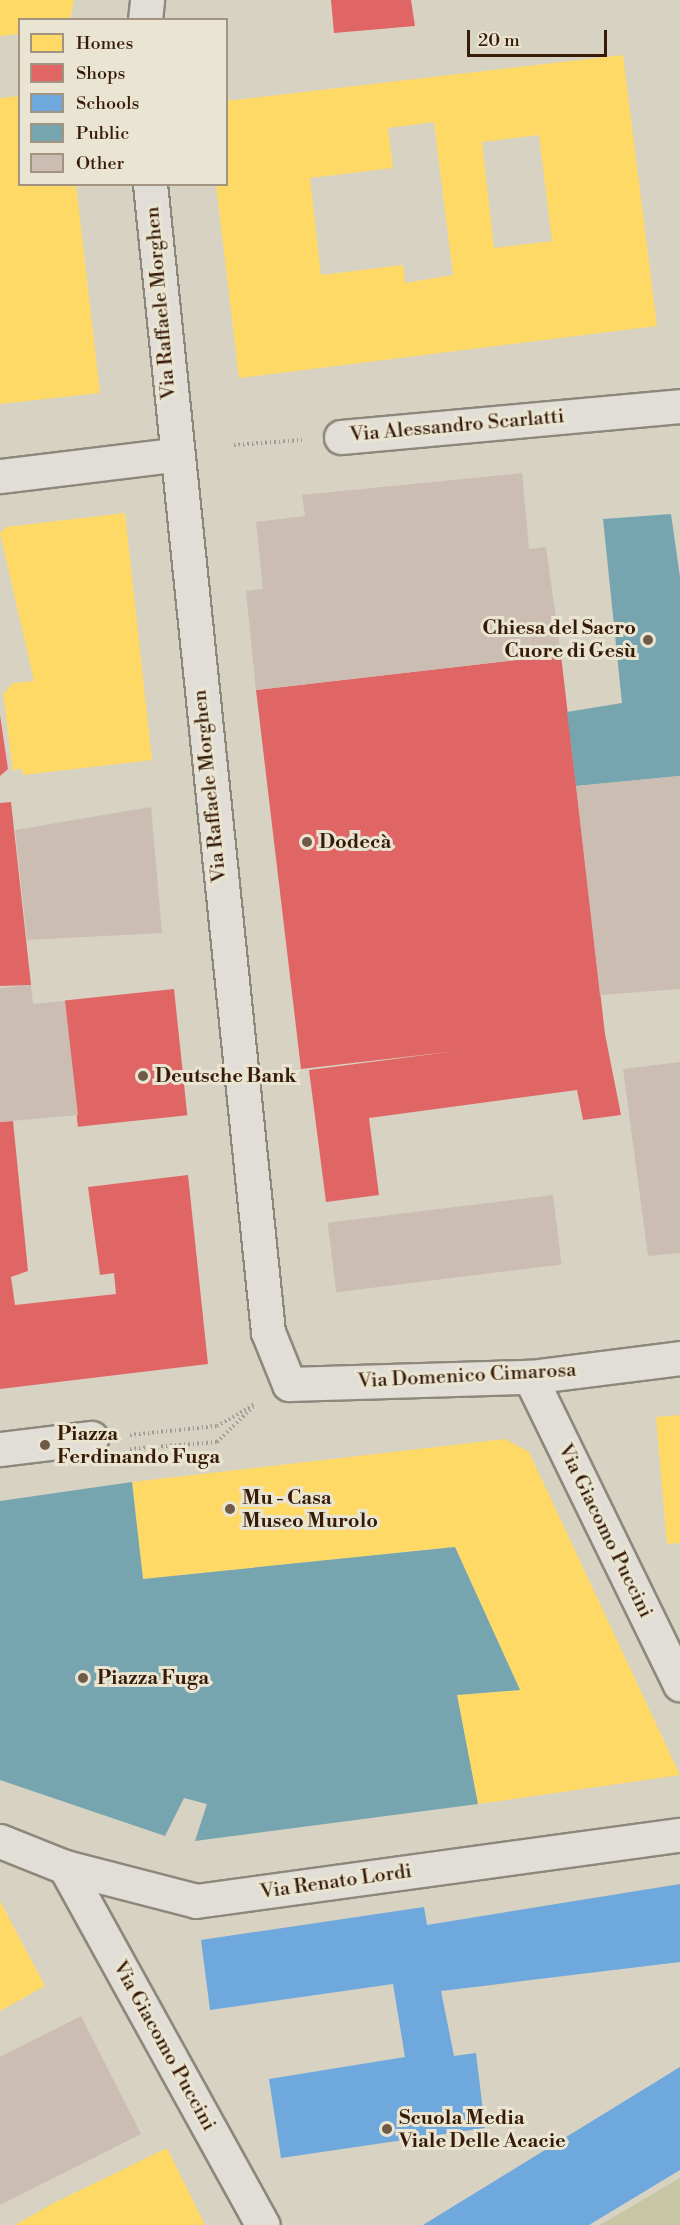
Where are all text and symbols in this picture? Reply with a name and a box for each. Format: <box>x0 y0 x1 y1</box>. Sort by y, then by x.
legend <box>18 18 228 186</box>
scale bar <box>470 18 610 56</box>
text: 20 m <box>478 29 520 52</box>
text: Homes <box>76 32 133 55</box>
text: Shops <box>76 62 125 85</box>
text: Schools <box>76 92 139 115</box>
text: Public <box>76 122 129 145</box>
text: Other <box>76 152 124 175</box>
street label: Via Raffaele Morghen <box>141 206 181 400</box>
street label: Via Alessandro Scarlatti <box>349 405 565 447</box>
place label: Chiesa del Sacro Cuore di Gesù <box>482 616 636 663</box>
marker: Chiesa del Sacro Cuore di Gesù <box>641 633 655 647</box>
street label: Via Raffaele Morghen <box>188 689 232 883</box>
place label: Dodecà <box>319 830 391 854</box>
marker: Dodecà <box>300 835 314 849</box>
place label: Deutsche Bank <box>155 1064 297 1088</box>
marker: Deutsche Bank <box>136 1069 150 1083</box>
street label: Via Domenico Cimarosa <box>357 1358 577 1394</box>
place label: Piazza Ferdinando Fuga <box>57 1422 220 1469</box>
marker: Piazza Ferdinando Fuga <box>38 1438 52 1452</box>
street label: Via Giacomo Puccini <box>553 1440 657 1622</box>
place label: Mu - Casa Museo Murolo <box>242 1486 378 1533</box>
marker: Mu - Casa Museo Murolo <box>223 1502 237 1516</box>
place label: Piazza Fuga <box>97 1666 209 1690</box>
marker: Piazza Fuga <box>74 1669 92 1687</box>
street label: Via Renato Lordi <box>259 1859 413 1905</box>
street label: Via Giacomo Puccini <box>107 1957 221 2135</box>
place label: Scuola Media Viale Delle Acacie <box>399 2106 566 2153</box>
marker: Scuola Media Viale Delle Acacie <box>380 2122 394 2136</box>

